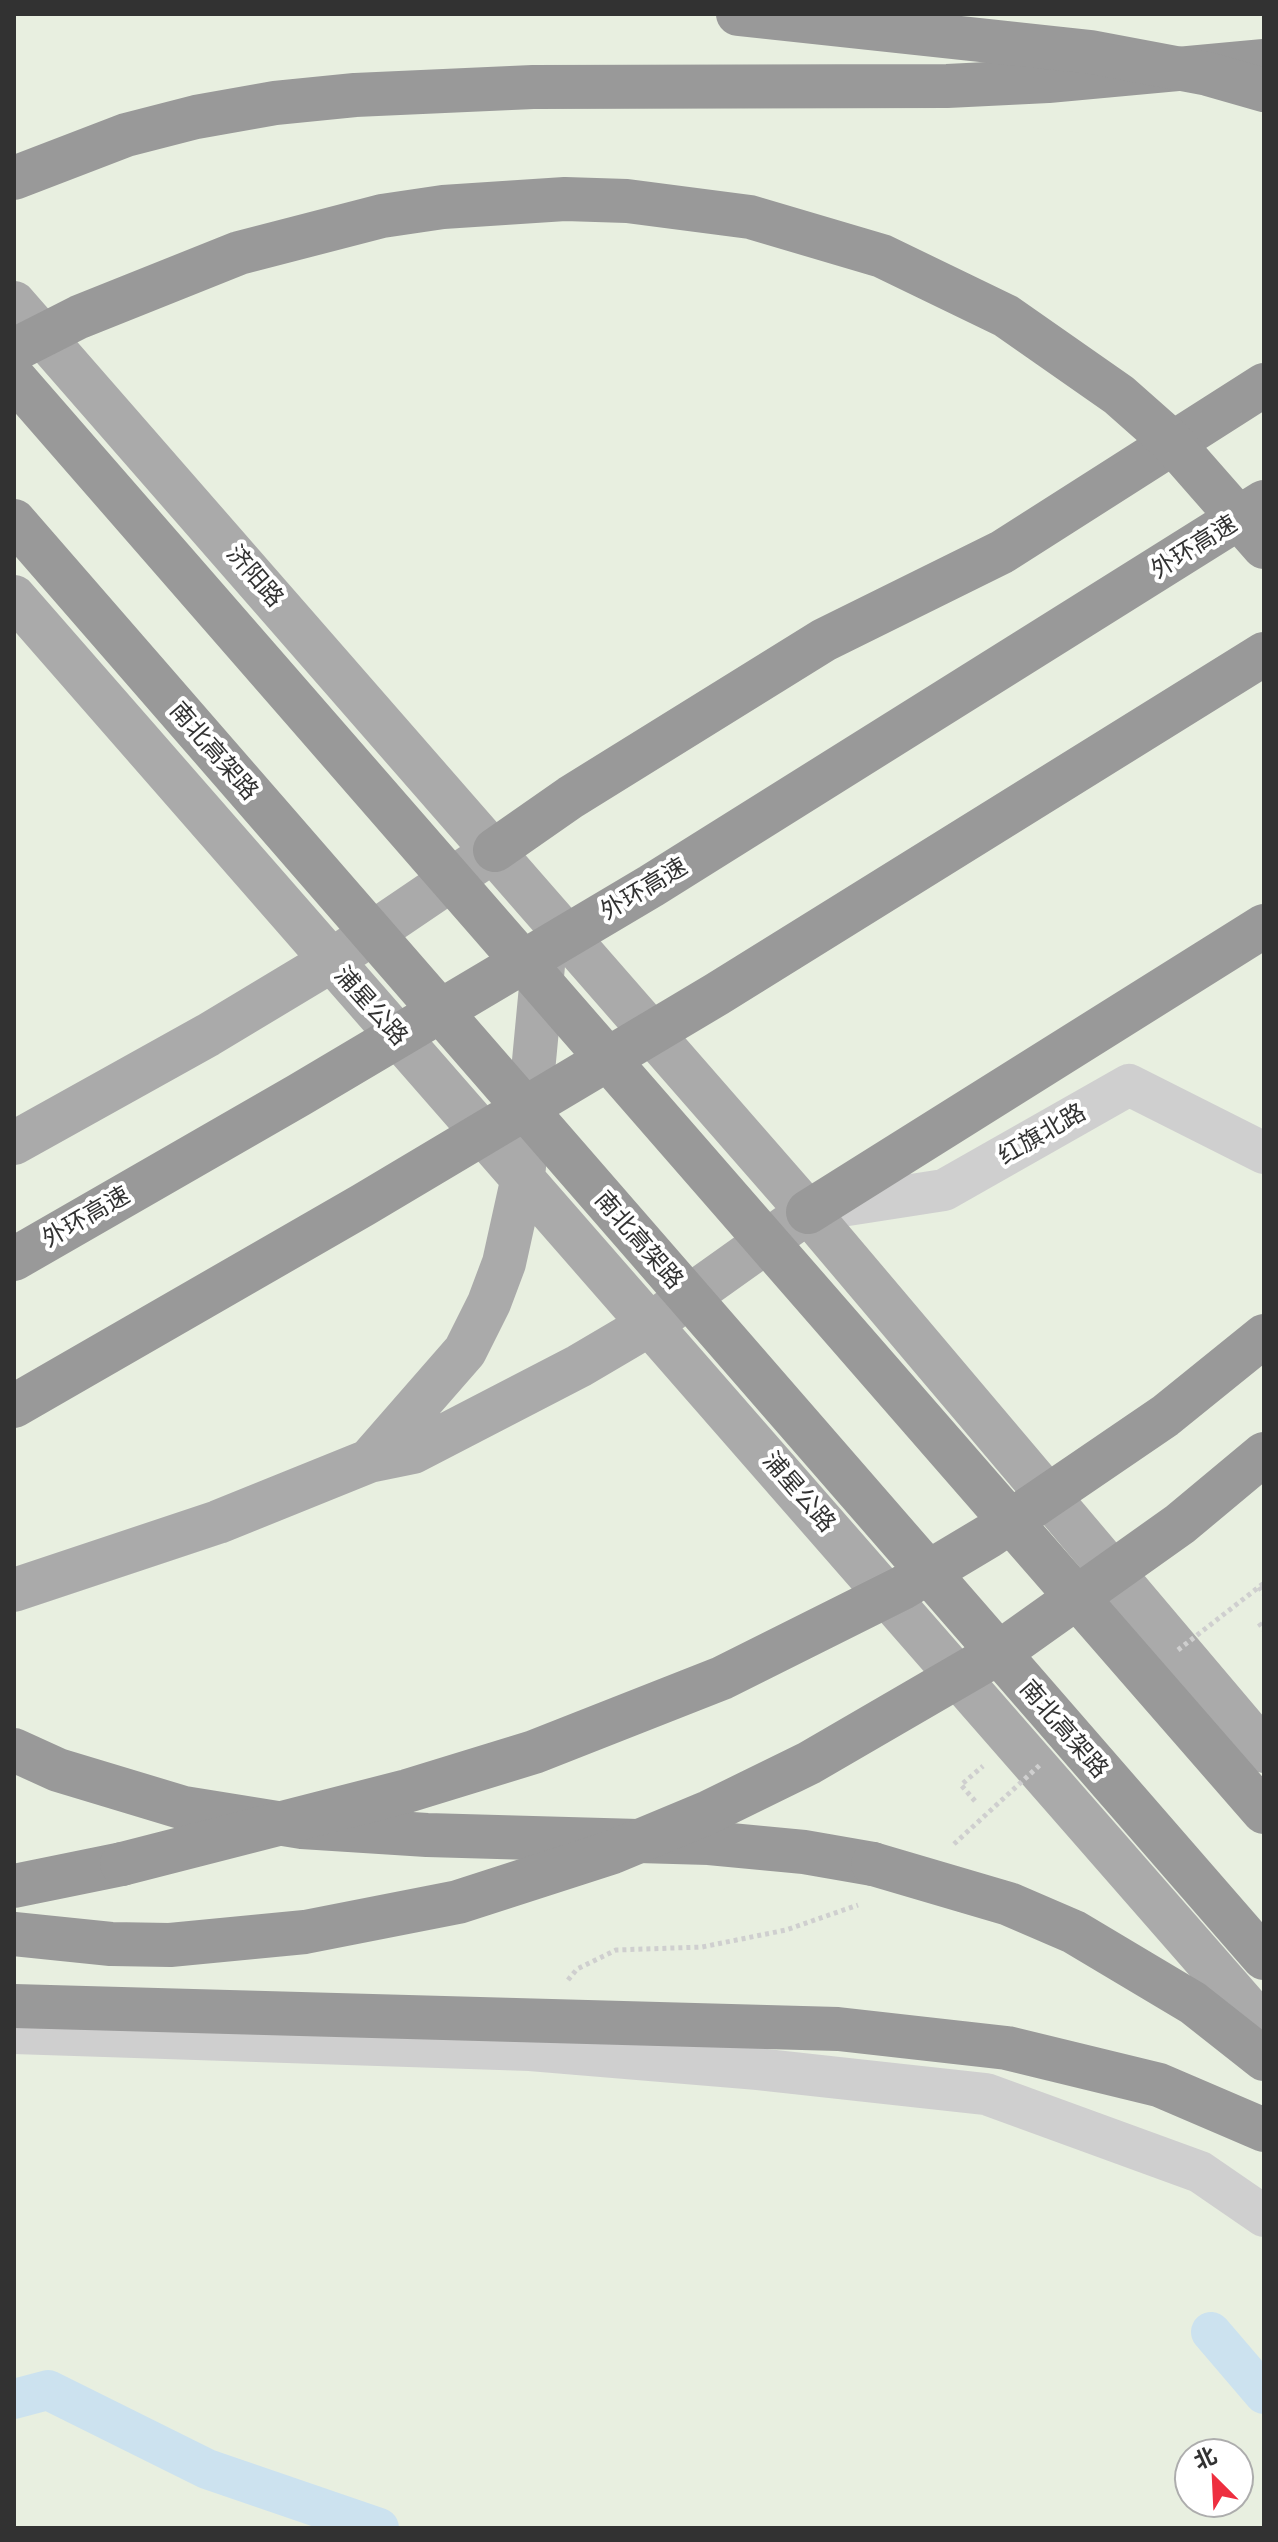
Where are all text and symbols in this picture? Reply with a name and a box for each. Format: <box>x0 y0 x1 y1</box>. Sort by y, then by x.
street label: 外环高速 <box>1146 509 1242 585</box>
street label: 济阳路 <box>221 539 289 613</box>
street label: 南北高架路 <box>164 696 264 806</box>
street label: 外环高速 <box>595 852 693 926</box>
street label: 浦星公路 <box>328 961 414 1051</box>
street label: 红旗北路 <box>993 1098 1091 1170</box>
street label: 外环高速 <box>37 1181 135 1253</box>
street label: 南北高架路 <box>589 1185 689 1295</box>
street label: 浦星公路 <box>757 1446 841 1538</box>
street label: 南北高架路 <box>1014 1674 1114 1784</box>
north arrow <box>1174 2438 1254 2518</box>
text: 北 <box>1189 2441 1220 2474</box>

